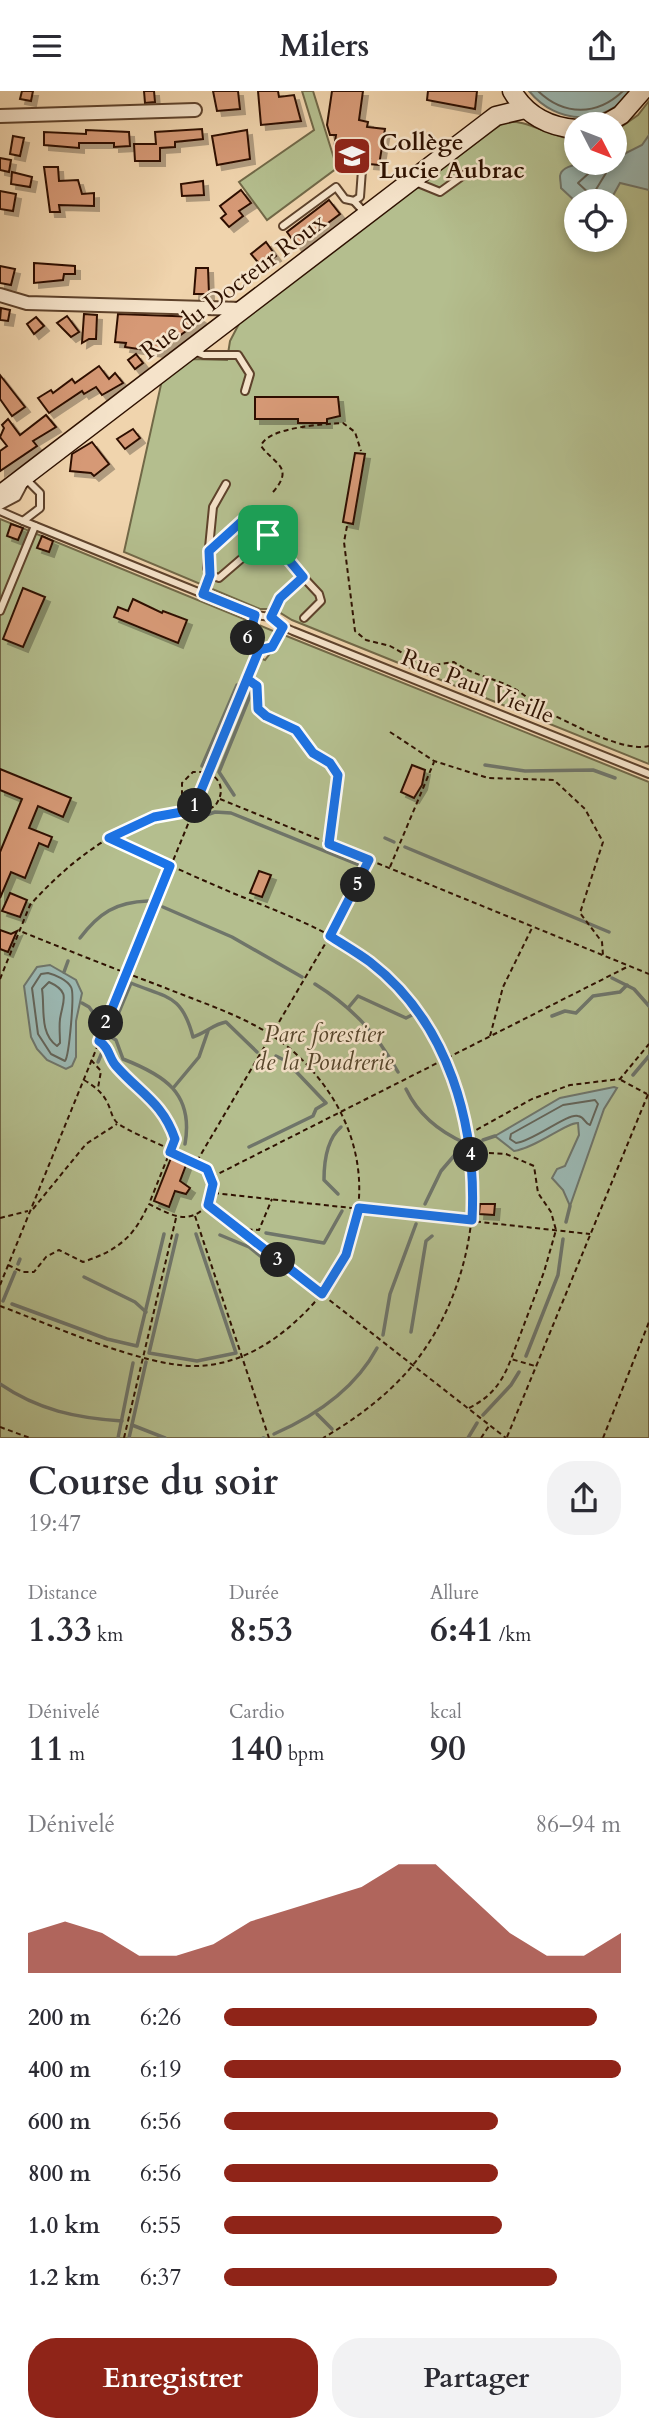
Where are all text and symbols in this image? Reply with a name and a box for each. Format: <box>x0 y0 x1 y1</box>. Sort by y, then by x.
text: Milers <box>280 24 369 68</box>
icon: menu <box>28 27 66 65</box>
icon: share <box>583 27 621 65</box>
north arrow <box>564 112 626 175</box>
map controls <box>564 112 627 252</box>
place label: Collège Lucie Aubrac <box>379 126 525 187</box>
school or university icon: Collège Lucie Aubrac <box>331 135 373 177</box>
button: locate <box>564 189 627 252</box>
street label: Rue du Docteur Roux <box>134 206 333 367</box>
pin <box>238 505 298 565</box>
icon: arrive <box>249 516 287 554</box>
pin: 6 <box>230 621 266 655</box>
text: 6 <box>243 624 252 650</box>
street label: Rue Paul Vieille <box>396 641 559 732</box>
pin: 1 <box>178 789 212 823</box>
text: 1 <box>190 792 199 818</box>
pin: 5 <box>340 867 376 903</box>
text: 5 <box>353 871 362 897</box>
pin: 2 <box>88 1005 124 1041</box>
text: 2 <box>101 1009 110 1035</box>
park label: Parc forestier de la Poudrerie <box>254 1018 394 1079</box>
pin: 4 <box>454 1137 489 1173</box>
text: 4 <box>466 1141 475 1167</box>
pin: 3 <box>260 1243 296 1277</box>
text: 3 <box>273 1246 282 1272</box>
text: Course du soir <box>28 1456 278 1508</box>
button: share <box>547 1461 621 1535</box>
text: 19:47 <box>28 1508 81 1539</box>
text: Distance <box>28 1580 97 1606</box>
text: Durée <box>229 1580 279 1606</box>
text: Allure <box>430 1580 479 1606</box>
text: 1.33 <box>28 1606 92 1654</box>
text: 8:53 <box>229 1606 293 1654</box>
text: 6:41 <box>430 1606 494 1654</box>
text: km <box>92 1622 123 1648</box>
text: /km <box>494 1622 531 1648</box>
text: Dénivelé <box>28 1699 100 1725</box>
text: Cardio <box>229 1699 284 1725</box>
text: kcal <box>430 1699 462 1725</box>
text: 11 <box>28 1725 64 1773</box>
text: 140 <box>229 1725 283 1773</box>
text: 90 <box>430 1725 466 1773</box>
text: m <box>64 1741 85 1767</box>
text: bpm <box>283 1741 324 1767</box>
text: Dénivelé <box>28 1809 115 1840</box>
text: 86–94 m <box>536 1809 621 1840</box>
text: 200 m <box>28 2002 91 2033</box>
text: 6:26 <box>140 2002 181 2033</box>
text: 400 m <box>28 2054 91 2085</box>
text: 6:19 <box>140 2054 181 2085</box>
text: 600 m <box>28 2106 91 2137</box>
text: 6:56 <box>140 2106 181 2137</box>
text: 800 m <box>28 2158 91 2189</box>
text: 6:56 <box>140 2158 181 2189</box>
text: 1.0 km <box>28 2210 100 2241</box>
text: 6:55 <box>140 2210 181 2241</box>
text: 1.2 km <box>28 2262 100 2293</box>
text: 6:37 <box>140 2262 181 2293</box>
button: Enregistrer <box>28 2338 318 2418</box>
button: Partager <box>332 2338 621 2418</box>

